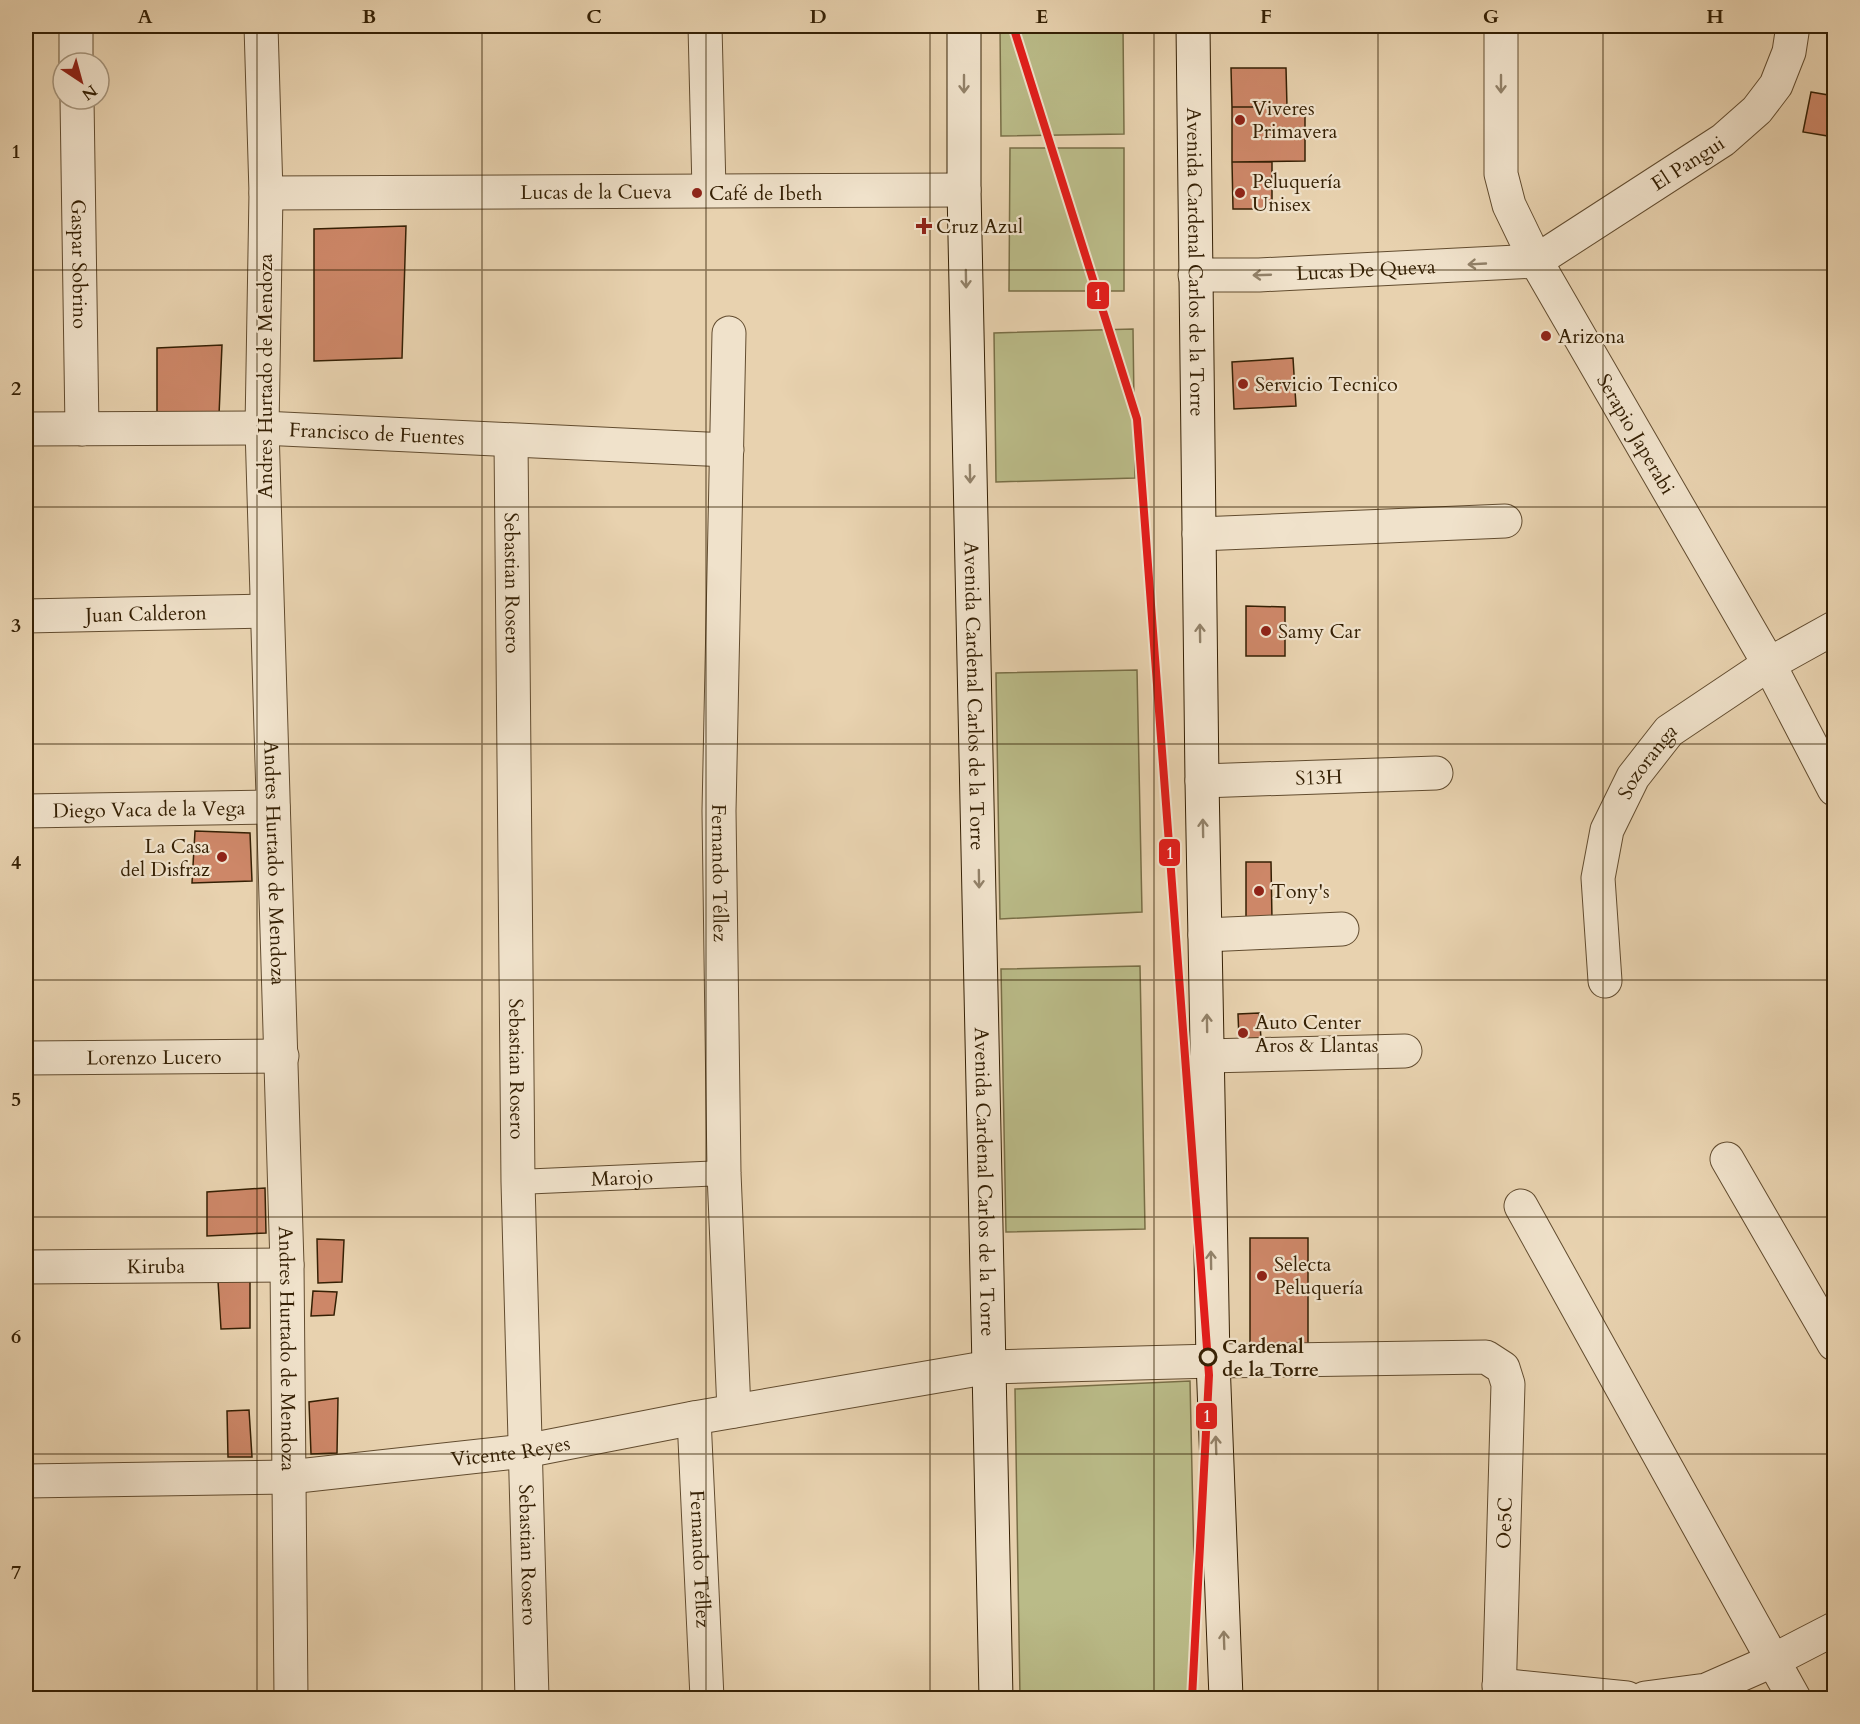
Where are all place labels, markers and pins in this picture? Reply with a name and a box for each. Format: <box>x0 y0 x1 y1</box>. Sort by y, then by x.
place label: Viveres Primavera <box>1252 95 1338 145</box>
marker: Viveres Primavera <box>1233 113 1247 127</box>
place label: Peluquería Unisex <box>1252 168 1342 218</box>
place label: Café de Ibeth <box>709 180 823 207</box>
marker: Café de Ibeth <box>690 186 704 200</box>
marker: Peluquería Unisex <box>1233 186 1247 200</box>
place label: Cruz Azul <box>936 213 1023 240</box>
marker: Cruz Azul <box>917 219 931 233</box>
place label: Arizona <box>1558 323 1625 350</box>
marker: Arizona <box>1539 329 1553 343</box>
place label: Servicio Tecnico <box>1255 371 1398 398</box>
marker: Servicio Tecnico <box>1236 377 1250 391</box>
place label: Samy Car <box>1278 618 1361 645</box>
marker: Samy Car <box>1259 624 1273 638</box>
place label: La Casa del Disfraz <box>120 833 210 883</box>
marker: La Casa del Disfraz <box>215 850 229 864</box>
place label: Tony's <box>1271 878 1330 905</box>
marker: Tony's <box>1252 884 1266 898</box>
place label: Auto Center Aros & Llantas <box>1255 1009 1378 1059</box>
marker: Auto Center Aros & Llantas <box>1236 1026 1250 1040</box>
place label: Selecta Peluquería <box>1274 1251 1364 1301</box>
marker: Selecta Peluquería <box>1255 1269 1269 1283</box>
place label: Cardenal de la Torre <box>1222 1333 1319 1383</box>
marker: Cardenal de la Torre <box>1199 1348 1217 1366</box>

